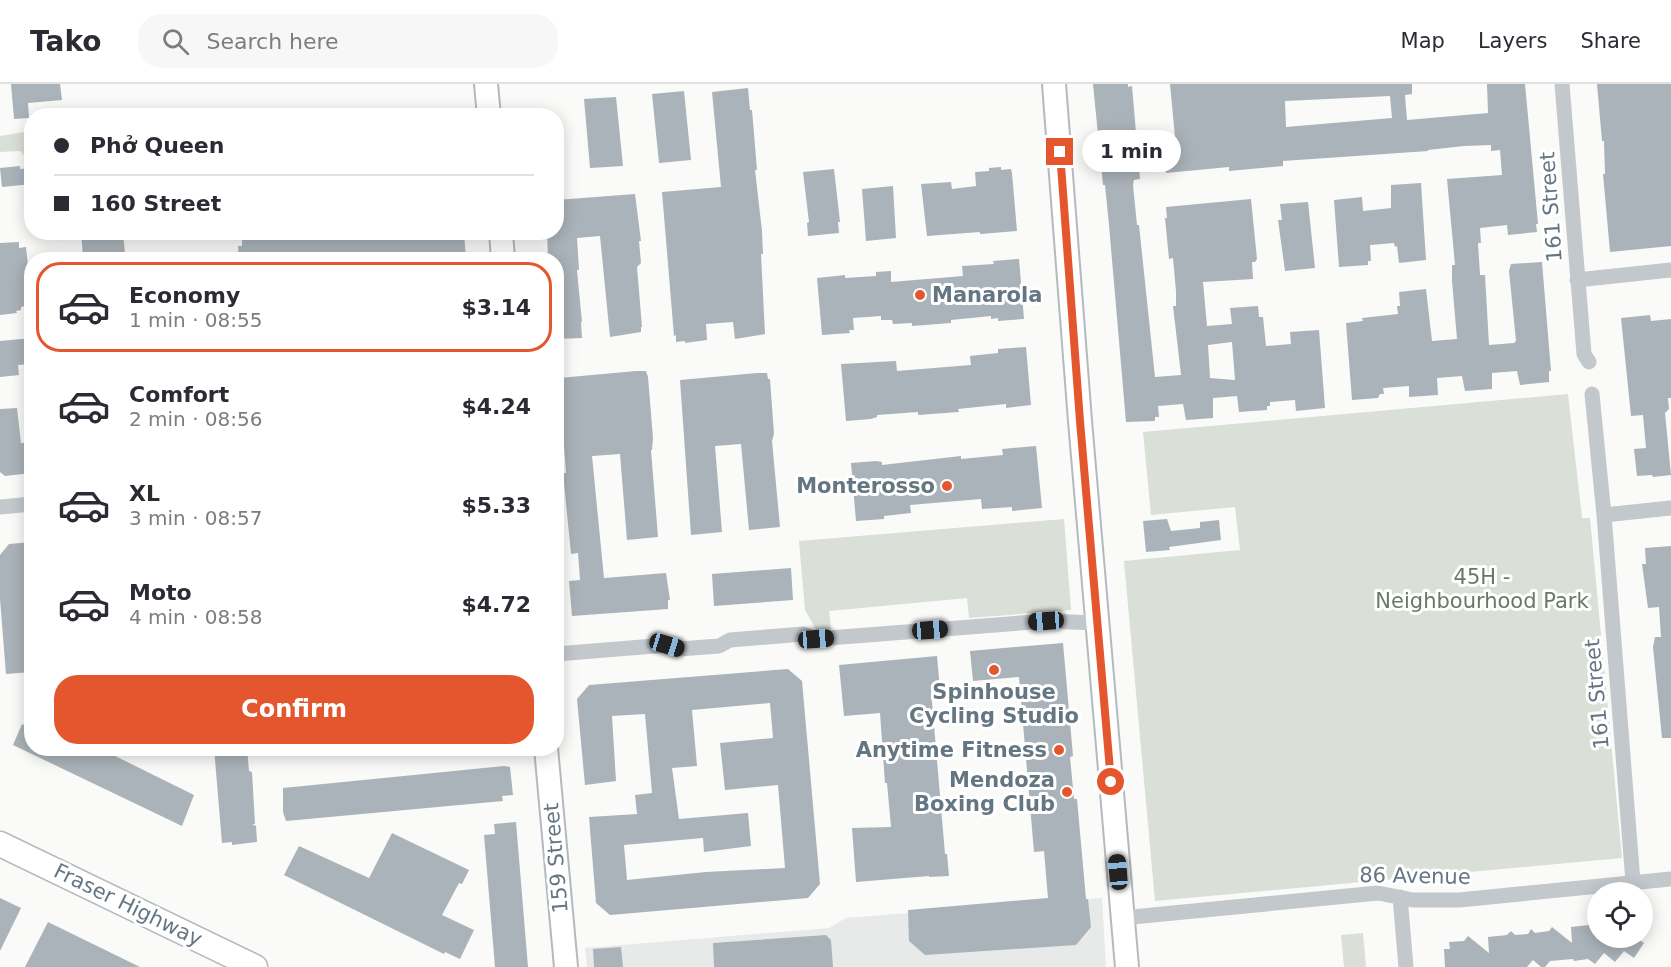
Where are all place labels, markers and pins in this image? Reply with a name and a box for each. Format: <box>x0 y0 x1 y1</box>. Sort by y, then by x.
place label: Manarola <box>932 283 1042 307</box>
marker: Manarola <box>913 288 927 302</box>
place label: Monterosso <box>796 474 935 498</box>
marker: Monterosso <box>940 479 954 493</box>
marker: Spinhouse Cycling Studio <box>987 663 1001 677</box>
place label: Spinhouse Cycling Studio <box>909 680 1079 728</box>
place label: Anytime Fitness <box>856 738 1047 762</box>
marker: Anytime Fitness <box>1052 743 1066 757</box>
place label: Mendoza Boxing Club <box>914 768 1055 816</box>
marker: Mendoza Boxing Club <box>1060 785 1074 799</box>

